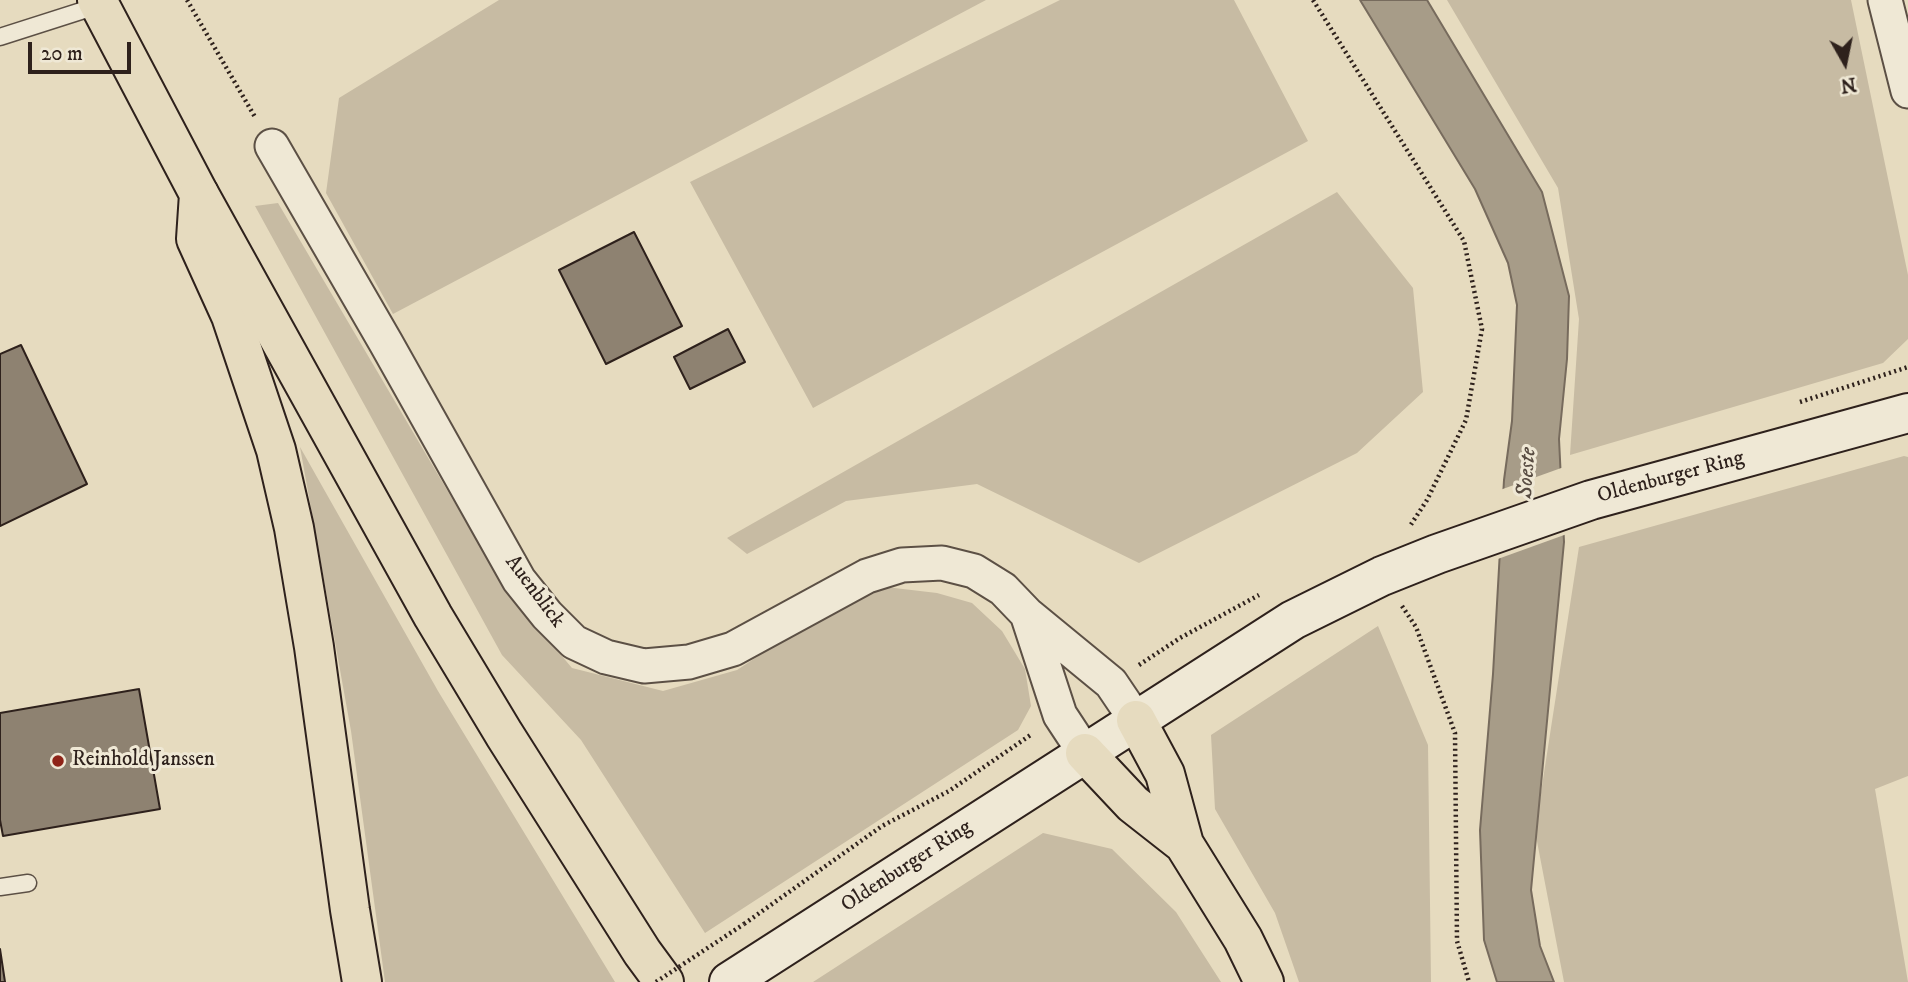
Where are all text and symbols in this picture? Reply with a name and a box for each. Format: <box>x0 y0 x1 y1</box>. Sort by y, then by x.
scale bar <box>32 28 135 72</box>
north arrow <box>1810 28 1880 98</box>
text: 20 m <box>41 41 83 67</box>
text: N <box>1839 72 1858 97</box>
street label: Oldenburger Ring <box>1595 446 1747 510</box>
water label: Soeste <box>1512 447 1544 499</box>
street label: Auenblick <box>499 551 569 633</box>
place label: Reinhold Janssen <box>72 748 215 774</box>
marker: Reinhold Janssen <box>50 753 66 769</box>
street label: Oldenburger Ring <box>837 815 977 919</box>

